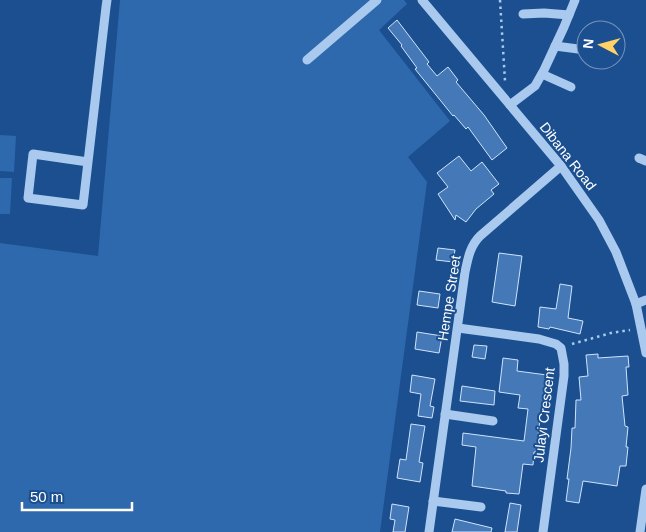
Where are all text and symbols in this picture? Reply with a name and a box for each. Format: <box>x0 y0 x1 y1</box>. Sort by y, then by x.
north arrow <box>576 20 626 70</box>
text: N <box>580 38 597 50</box>
street label: Dibana Road <box>537 119 599 193</box>
street label: Hempe Street <box>434 254 464 342</box>
street label: Julayi Crescent <box>530 366 558 463</box>
scale bar <box>22 480 132 512</box>
text: 50 m <box>30 488 63 505</box>

